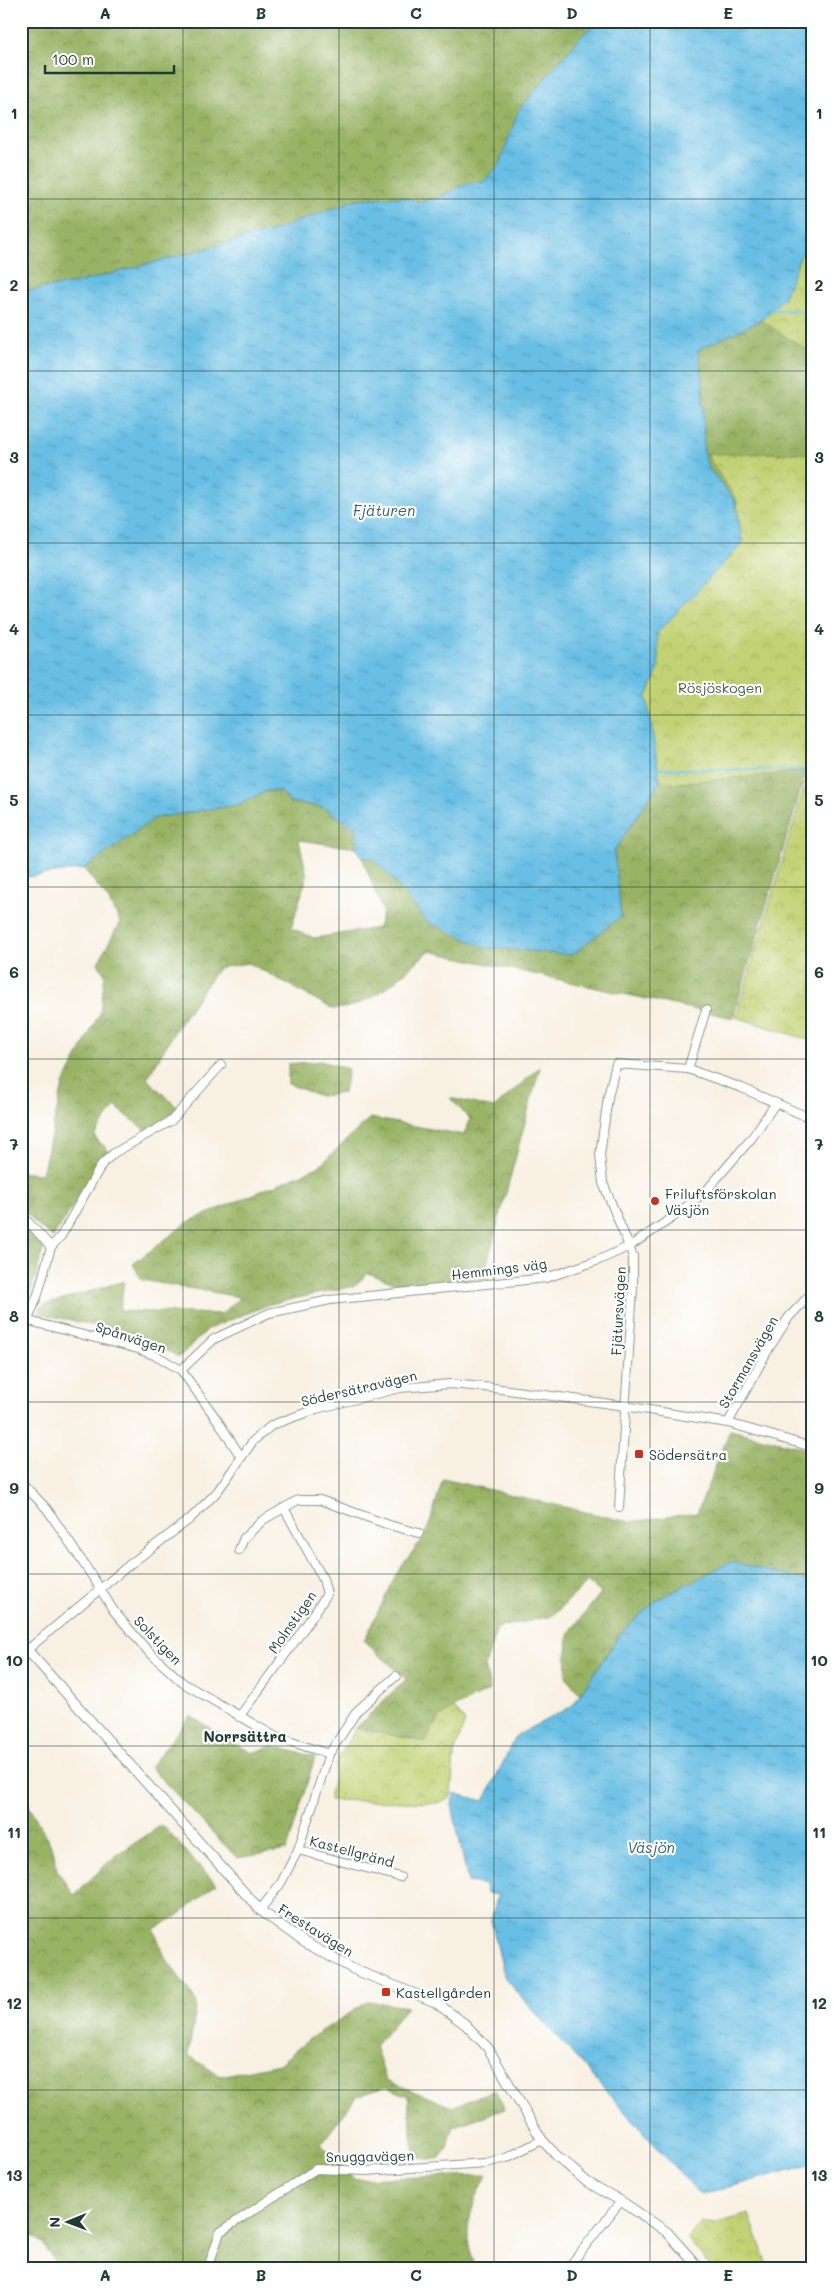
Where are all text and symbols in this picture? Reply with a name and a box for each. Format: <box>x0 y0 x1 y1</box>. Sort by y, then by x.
text: A <box>99 2 111 23</box>
text: B <box>256 2 266 23</box>
text: C <box>410 2 422 23</box>
text: D <box>566 2 578 23</box>
text: E <box>723 2 733 23</box>
scale bar <box>45 42 174 74</box>
text: 100 m <box>52 49 94 69</box>
text: 1 <box>10 102 18 123</box>
text: 1 <box>815 102 823 123</box>
text: 2 <box>10 274 19 295</box>
text: 2 <box>815 274 824 295</box>
text: 3 <box>9 446 19 467</box>
text: 3 <box>814 446 824 467</box>
water label: Fjäturen <box>353 500 415 520</box>
text: 4 <box>9 618 19 639</box>
text: 4 <box>814 618 824 639</box>
park label: Rösjöskogen <box>678 678 762 697</box>
text: 5 <box>9 789 19 810</box>
text: 5 <box>814 789 824 810</box>
text: 6 <box>9 961 19 982</box>
text: 6 <box>814 961 824 982</box>
text: 7 <box>10 1133 19 1154</box>
text: 7 <box>815 1133 824 1154</box>
place label: Friluftsförskolan Väsjön <box>665 1184 776 1219</box>
marker: Friluftsförskolan Väsjön <box>649 1195 661 1207</box>
street label: Hemmings väg <box>450 1254 548 1284</box>
street label: Fjätursvägen <box>606 1266 630 1356</box>
text: 8 <box>9 1305 19 1326</box>
text: 8 <box>814 1305 824 1326</box>
street label: Stormansvägen <box>714 1312 782 1412</box>
street label: Spånvägen <box>93 1317 169 1357</box>
street label: Södersätravägen <box>299 1365 419 1411</box>
place label: Södersätra <box>649 1445 727 1464</box>
marker: Södersätra <box>633 1448 645 1460</box>
text: 9 <box>9 1477 19 1498</box>
text: 9 <box>814 1477 824 1498</box>
street label: Molnstigen <box>263 1587 321 1657</box>
street label: Solstigen <box>130 1611 186 1669</box>
text: 10 <box>5 1649 23 1670</box>
text: 10 <box>810 1649 828 1670</box>
district label: Norrsättra <box>203 1726 287 1746</box>
text: 11 <box>7 1821 21 1842</box>
text: 11 <box>812 1821 826 1842</box>
street label: Kastellgränd <box>308 1831 396 1871</box>
water label: Väsjön <box>627 1837 675 1857</box>
street label: Frestavägen <box>275 1899 357 1961</box>
place label: Kastellgården <box>396 1983 491 2002</box>
marker: Kastellgården <box>380 1986 392 1998</box>
text: 12 <box>6 1992 22 2013</box>
text: 12 <box>811 1992 827 2013</box>
street label: Snuggavägen <box>326 2146 414 2166</box>
text: 13 <box>6 2164 23 2185</box>
text: 13 <box>811 2164 828 2185</box>
north arrow <box>42 2196 92 2246</box>
text: N <box>45 2217 64 2228</box>
text: A <box>99 2264 111 2285</box>
text: B <box>256 2264 266 2285</box>
text: C <box>410 2264 422 2285</box>
text: D <box>566 2264 578 2285</box>
text: E <box>723 2264 733 2285</box>

